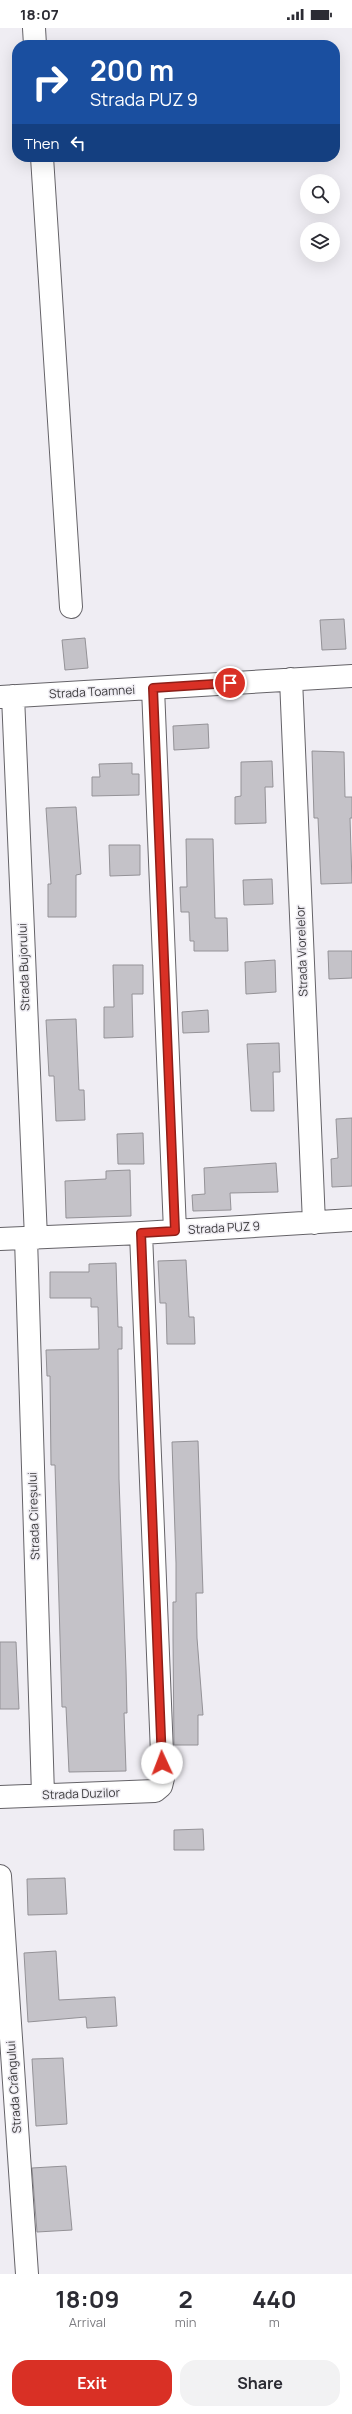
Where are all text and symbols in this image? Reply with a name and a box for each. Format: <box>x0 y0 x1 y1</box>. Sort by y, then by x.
text: 18:07 <box>20 4 59 25</box>
text: 200 m <box>90 51 174 89</box>
icon: right <box>24 56 76 108</box>
text: Strada PUZ 9 <box>90 87 198 111</box>
icon: left <box>67 132 89 154</box>
text: Then <box>24 133 59 154</box>
map controls <box>300 174 340 262</box>
button: search <box>300 174 340 214</box>
button: layers <box>300 222 340 262</box>
pin <box>213 666 247 700</box>
icon: arrive <box>219 672 241 694</box>
street label: Strada Toamnei <box>48 681 135 702</box>
street label: Strada Viorelelor <box>291 904 312 997</box>
street label: Strada Bujorului <box>13 923 34 1011</box>
street label: Strada PUZ 9 <box>188 1217 260 1238</box>
street label: Strada Cireșului <box>23 1472 44 1560</box>
position arrow <box>141 1742 183 1784</box>
street label: Strada Duzilor <box>42 1784 121 1803</box>
street label: Strada Crângului <box>2 2040 25 2134</box>
text: 18:09 <box>55 2282 119 2315</box>
text: 2 <box>179 2282 193 2315</box>
text: 440 <box>252 2282 297 2315</box>
text: Arrival <box>69 2313 106 2331</box>
text: min <box>175 2313 197 2331</box>
text: m <box>269 2313 280 2331</box>
button: Exit <box>12 2360 172 2406</box>
button: Share <box>180 2360 340 2406</box>

